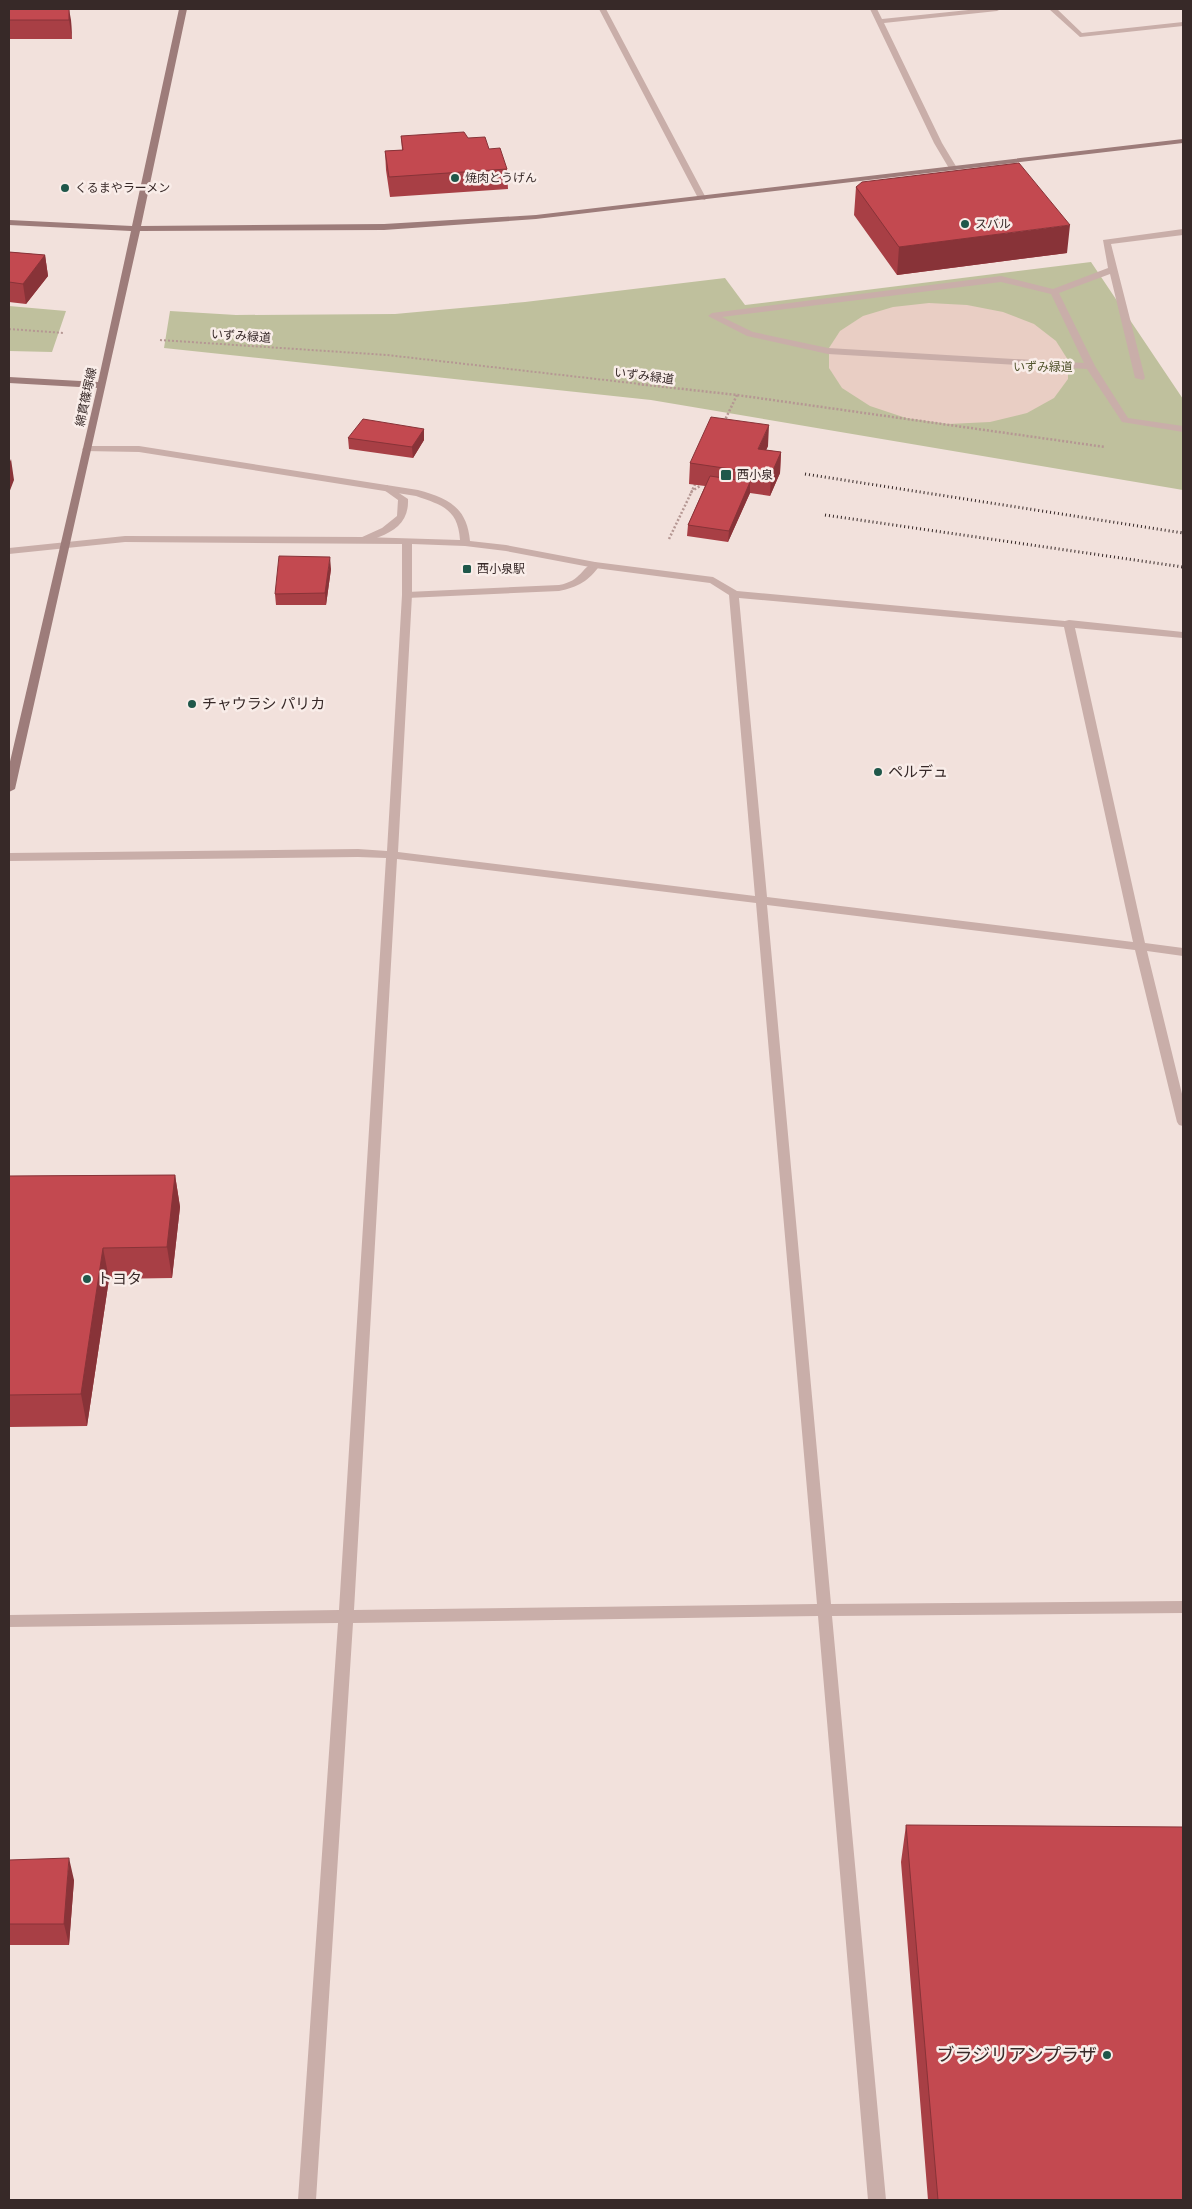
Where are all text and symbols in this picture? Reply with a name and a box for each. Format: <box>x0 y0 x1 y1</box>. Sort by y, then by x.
place label: 焼肉とうげん <box>465 171 537 185</box>
marker: 焼肉とうげん <box>449 172 461 184</box>
place label: くるまやラーメン <box>75 181 170 195</box>
marker: くるまやラーメン <box>59 182 71 194</box>
place label: スバル <box>975 217 1011 231</box>
marker: スバル <box>959 218 971 230</box>
street label: いずみ緑道 <box>211 327 271 345</box>
park label: いずみ緑道 <box>1013 360 1073 374</box>
street label: いずみ緑道 <box>613 365 675 387</box>
street label: 綿貫篠塚線 <box>73 366 99 428</box>
marker: 西小泉 <box>719 468 733 482</box>
place label: 西小泉 <box>737 468 773 482</box>
place label: 西小泉駅 <box>477 562 525 576</box>
marker: 西小泉駅 <box>461 563 473 575</box>
place label: チャウラシ パリカ <box>202 695 325 713</box>
marker: チャウラシ パリカ <box>186 698 198 710</box>
place label: ペルデュ <box>888 763 948 781</box>
marker: ペルデュ <box>872 766 884 778</box>
place label: トヨタ <box>97 1270 142 1288</box>
marker: トヨタ <box>81 1273 93 1285</box>
place label: ブラジリアンプラザ <box>937 2044 1097 2066</box>
marker: ブラジリアンプラザ <box>1101 2049 1113 2061</box>

